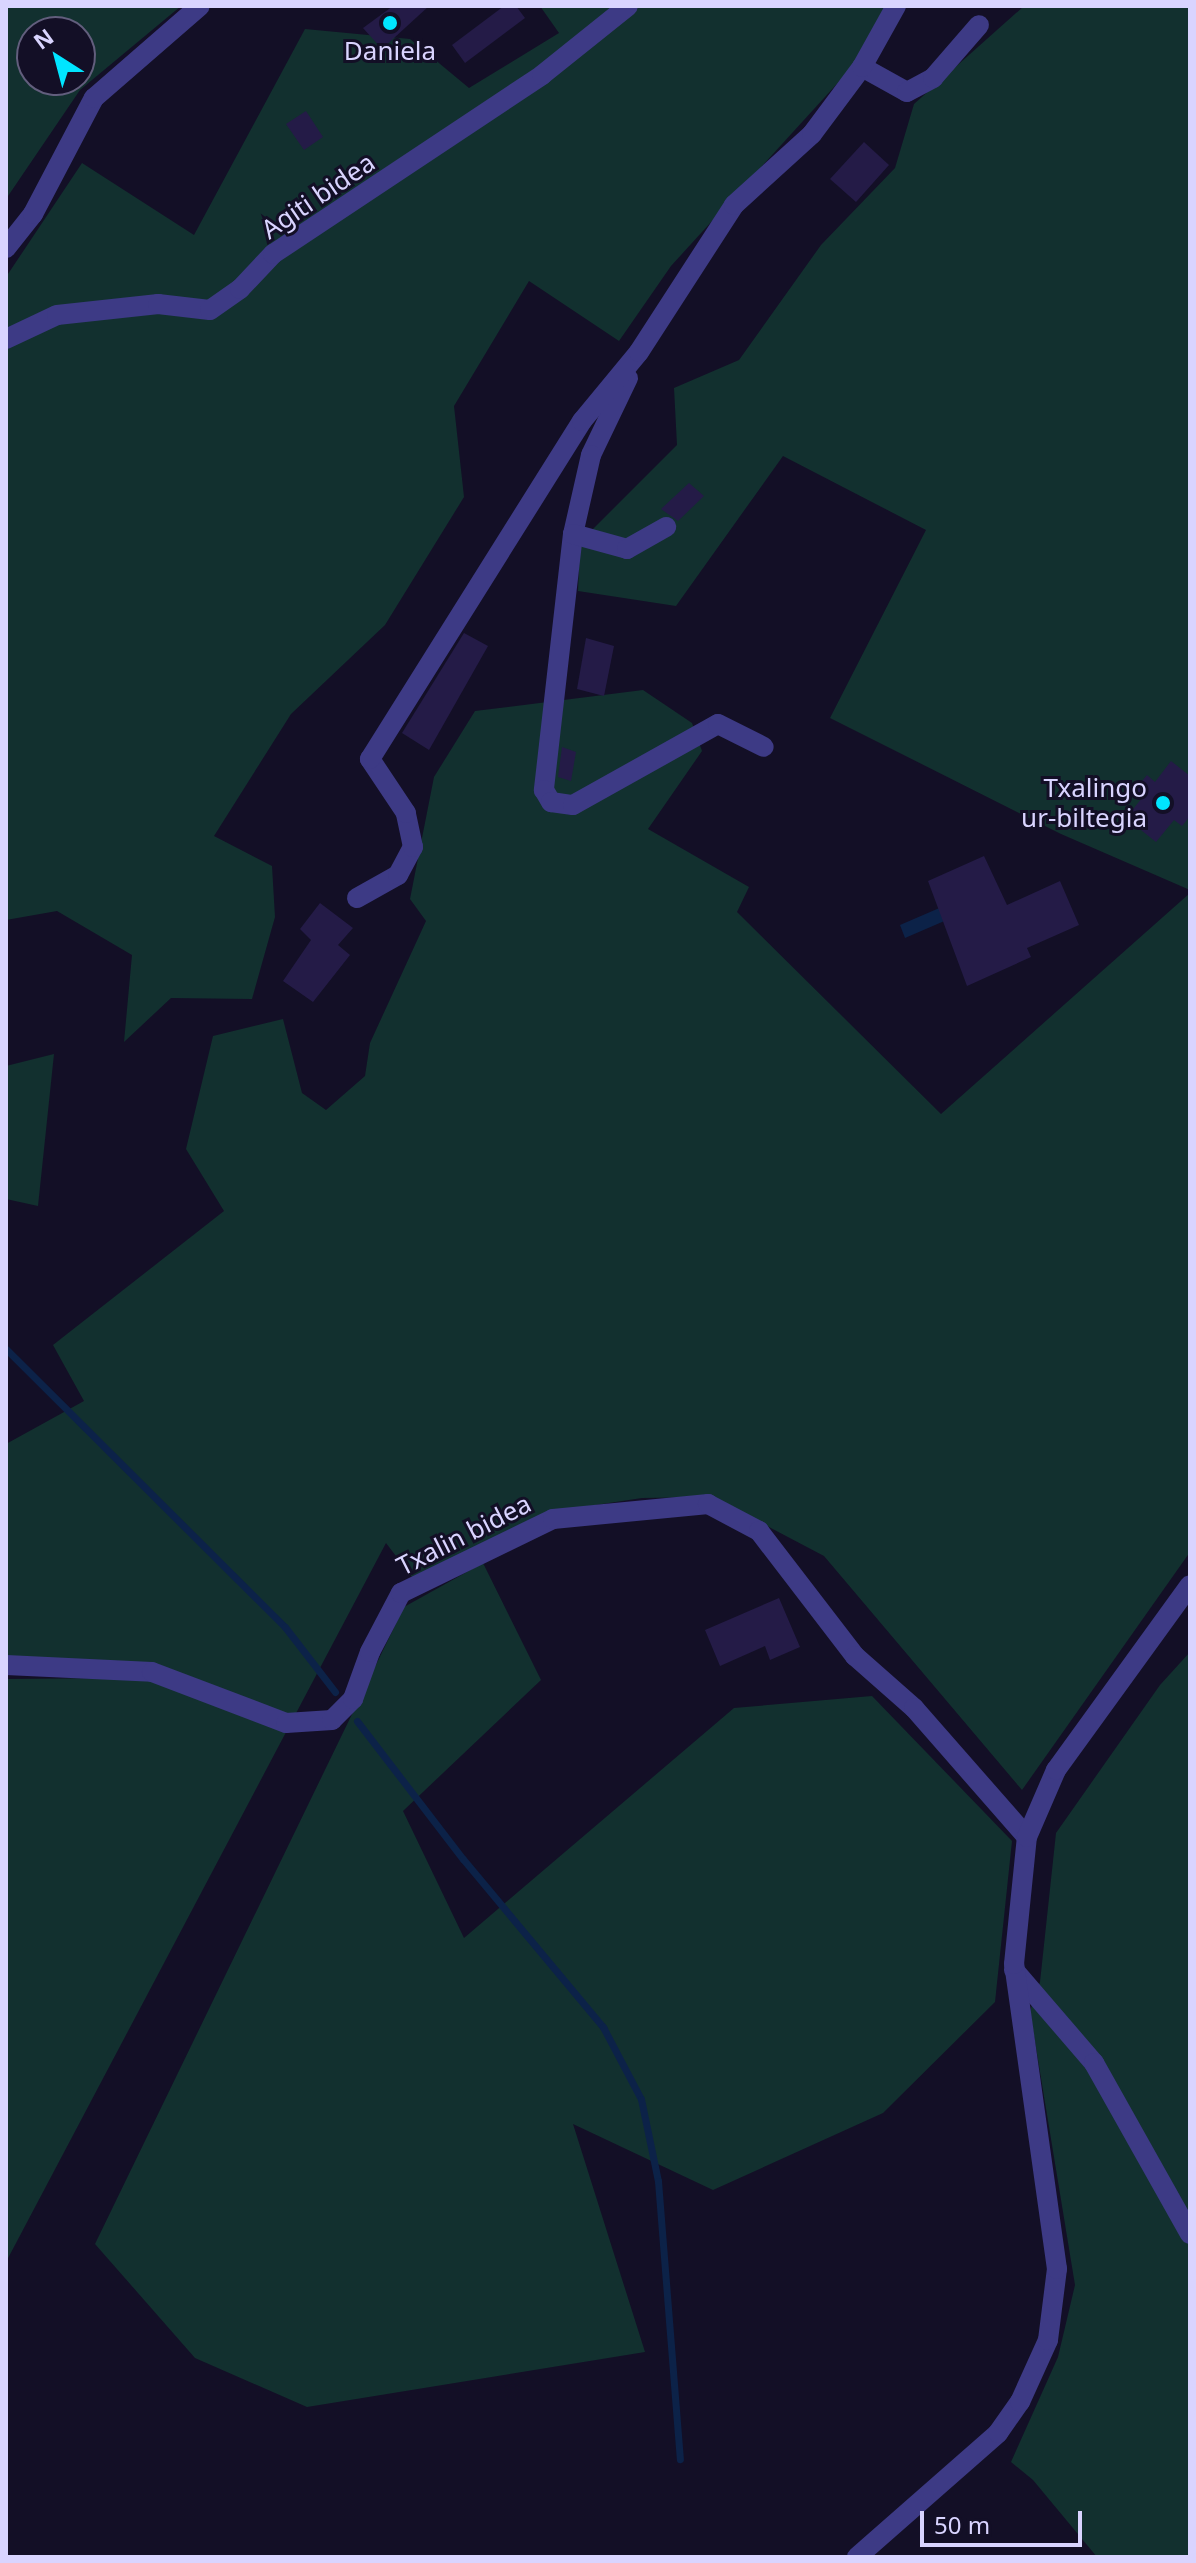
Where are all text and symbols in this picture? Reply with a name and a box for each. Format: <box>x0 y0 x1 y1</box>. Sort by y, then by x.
marker: Daniela <box>381 14 399 32</box>
north arrow <box>16 16 96 96</box>
text: N <box>27 21 59 56</box>
place label: Daniela <box>344 35 436 67</box>
street label: Agiti bidea <box>255 147 381 245</box>
place label: Txalingo ur-biltegia <box>1021 772 1147 834</box>
marker: Txalingo ur-biltegia <box>1154 794 1172 812</box>
street label: Txalin bidea <box>392 1488 536 1582</box>
scale bar <box>924 2495 1086 2545</box>
text: 50 m <box>934 2508 990 2541</box>

